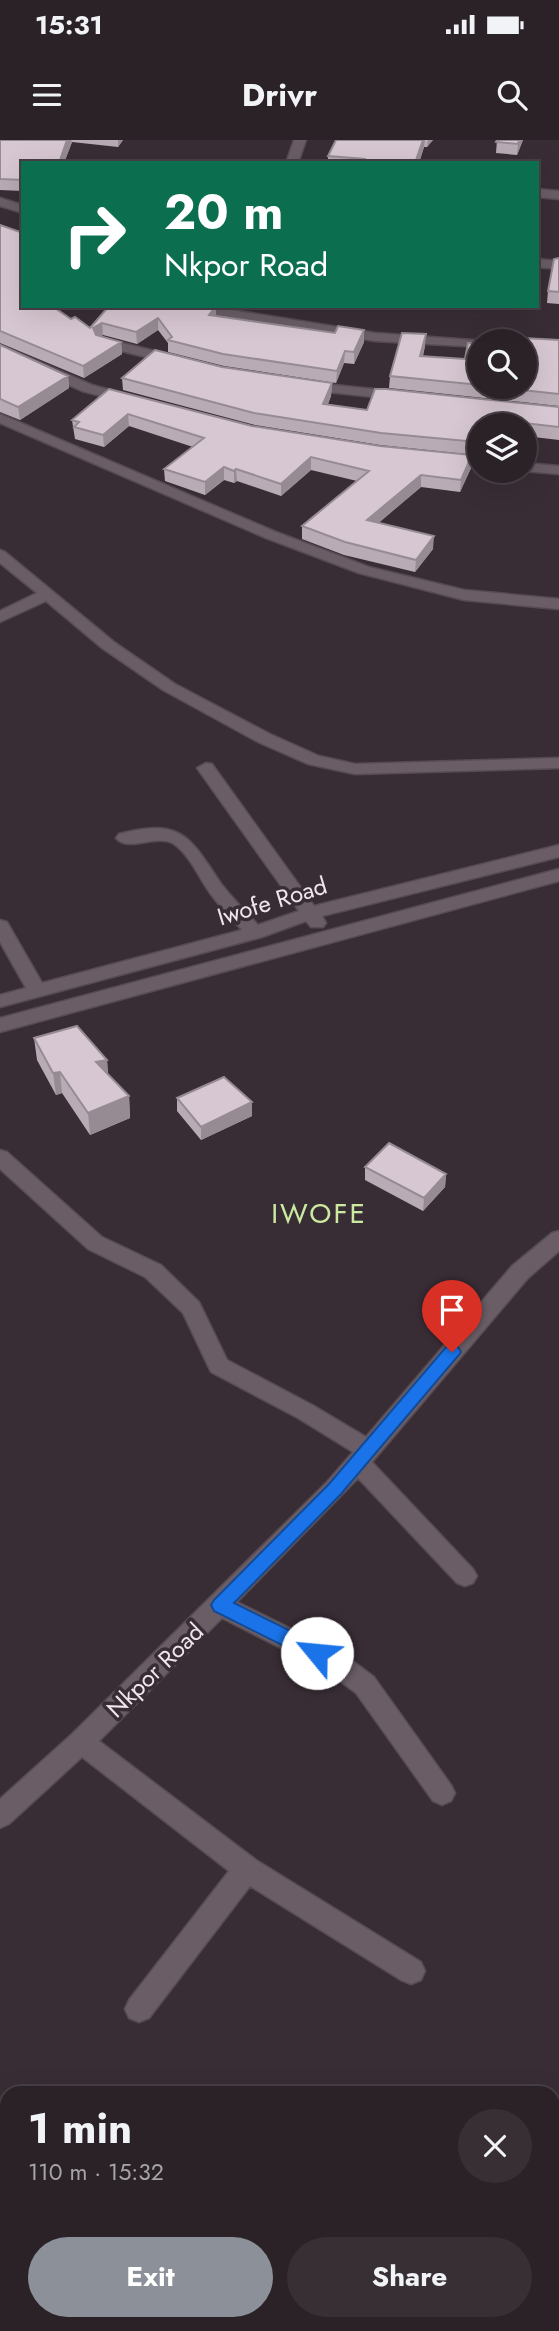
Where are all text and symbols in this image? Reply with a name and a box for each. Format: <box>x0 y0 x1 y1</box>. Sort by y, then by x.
text: 15:31 <box>35 6 103 44</box>
text: Drivr <box>242 72 317 118</box>
icon: menu <box>28 76 66 114</box>
icon: search <box>493 76 531 114</box>
text: 20 m <box>164 177 283 247</box>
icon: right <box>49 189 140 280</box>
text: Nkpor Road <box>164 242 328 288</box>
map controls <box>467 329 537 483</box>
button: search <box>467 329 537 399</box>
button: layers <box>467 413 537 483</box>
street label: Iwofe Road <box>213 868 331 934</box>
district label: IWOFE <box>271 1193 367 1234</box>
pin <box>422 1280 482 1352</box>
icon: arrive <box>433 1291 471 1329</box>
street label: Nkpor Road <box>99 1615 211 1725</box>
position arrow <box>280 1616 354 1690</box>
text: 1 min <box>28 2098 132 2159</box>
button: close <box>458 2109 532 2183</box>
text: 110 m · 15:32 <box>28 2155 164 2189</box>
button: Exit <box>28 2237 273 2317</box>
button: Share <box>287 2237 532 2317</box>

